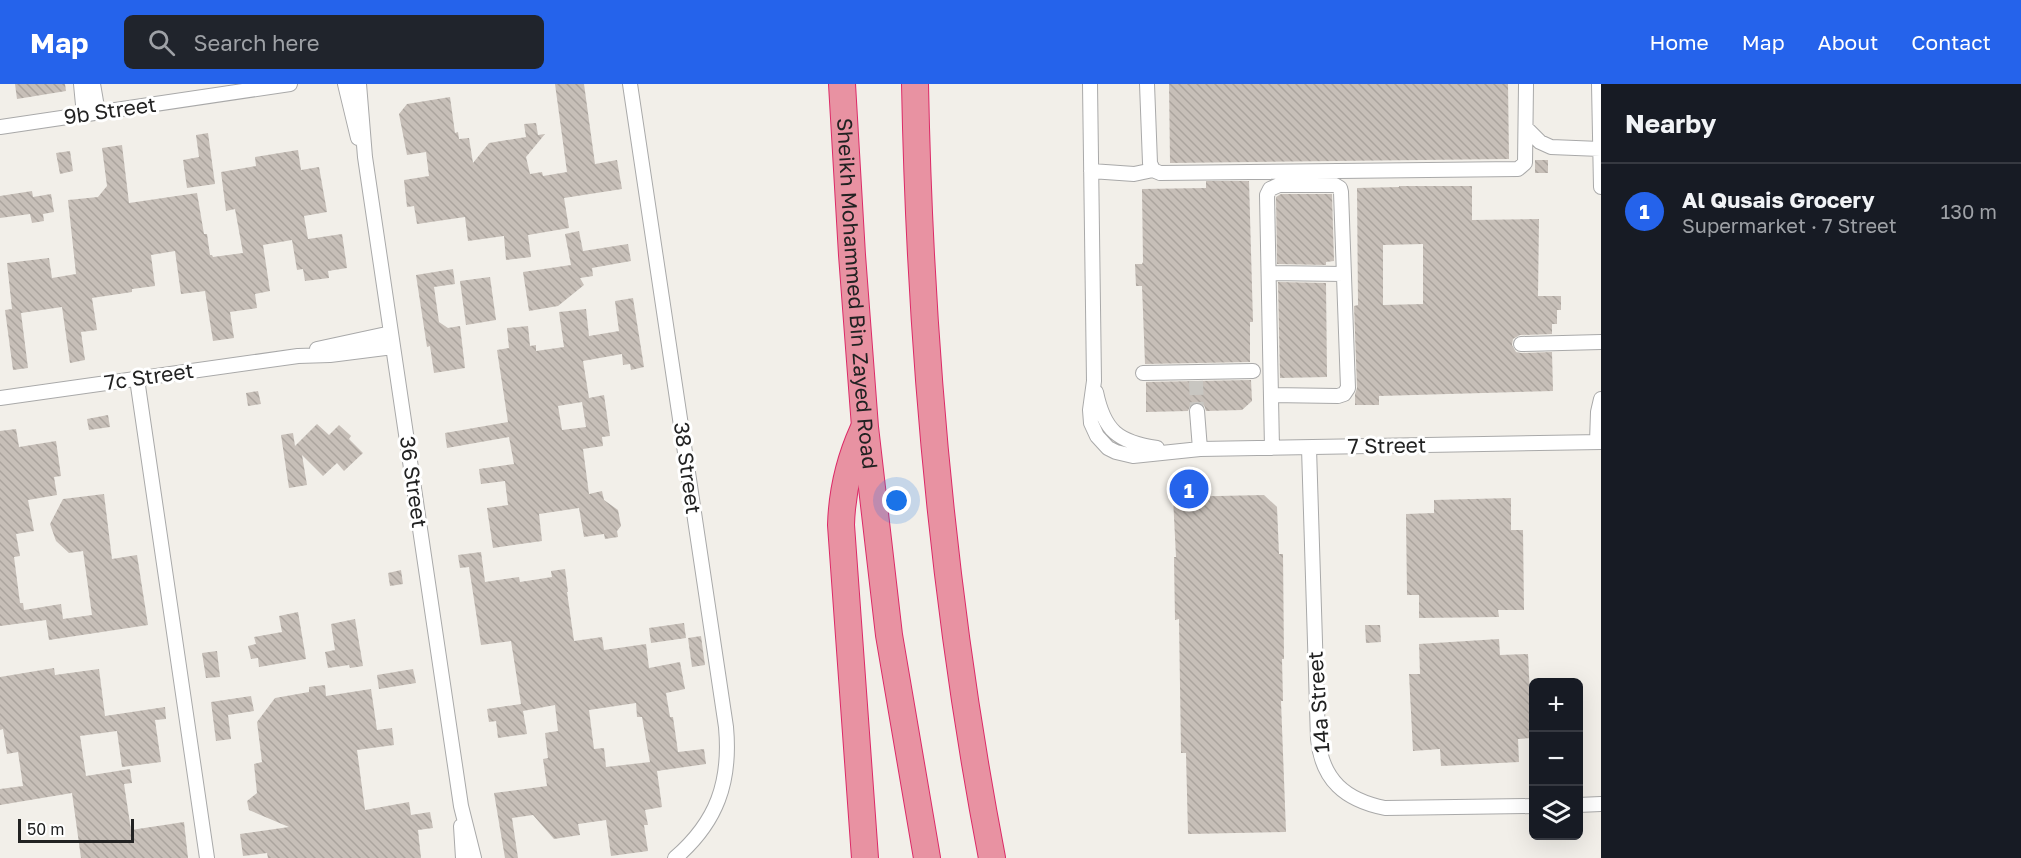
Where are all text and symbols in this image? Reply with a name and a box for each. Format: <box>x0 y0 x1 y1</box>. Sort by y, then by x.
search box <box>124 15 544 69</box>
text: Map <box>30 26 88 59</box>
icon: search <box>145 26 178 59</box>
text: Search here <box>193 29 319 56</box>
text: Home <box>1649 29 1709 55</box>
text: Map <box>1742 29 1785 55</box>
text: About <box>1818 29 1878 55</box>
text: Contact <box>1911 29 1991 55</box>
street label: 9b Street <box>62 91 158 129</box>
text: Nearby <box>1625 108 1716 139</box>
street label: Sheikh Mohammed Bin Zayed Road <box>832 117 884 471</box>
text: Al Qusais Grocery <box>1682 186 1875 213</box>
text: 1 <box>1639 199 1650 223</box>
text: 130 m <box>1941 199 1997 223</box>
text: Supermarket · 7 Street <box>1682 213 1897 237</box>
street label: 7c Street <box>102 357 195 395</box>
street label: 38 Street <box>669 420 707 515</box>
street label: 7 Street <box>1347 431 1426 459</box>
street label: 36 Street <box>395 434 433 529</box>
pin: 1 <box>1170 466 1208 512</box>
your location <box>882 486 911 515</box>
street label: 14a Street <box>1301 650 1335 754</box>
map controls <box>1529 678 1583 840</box>
button: + <box>1529 678 1583 732</box>
button: − <box>1529 732 1583 786</box>
button: layers <box>1529 786 1583 840</box>
scale bar <box>18 816 134 844</box>
text: 50 m <box>27 819 64 839</box>

